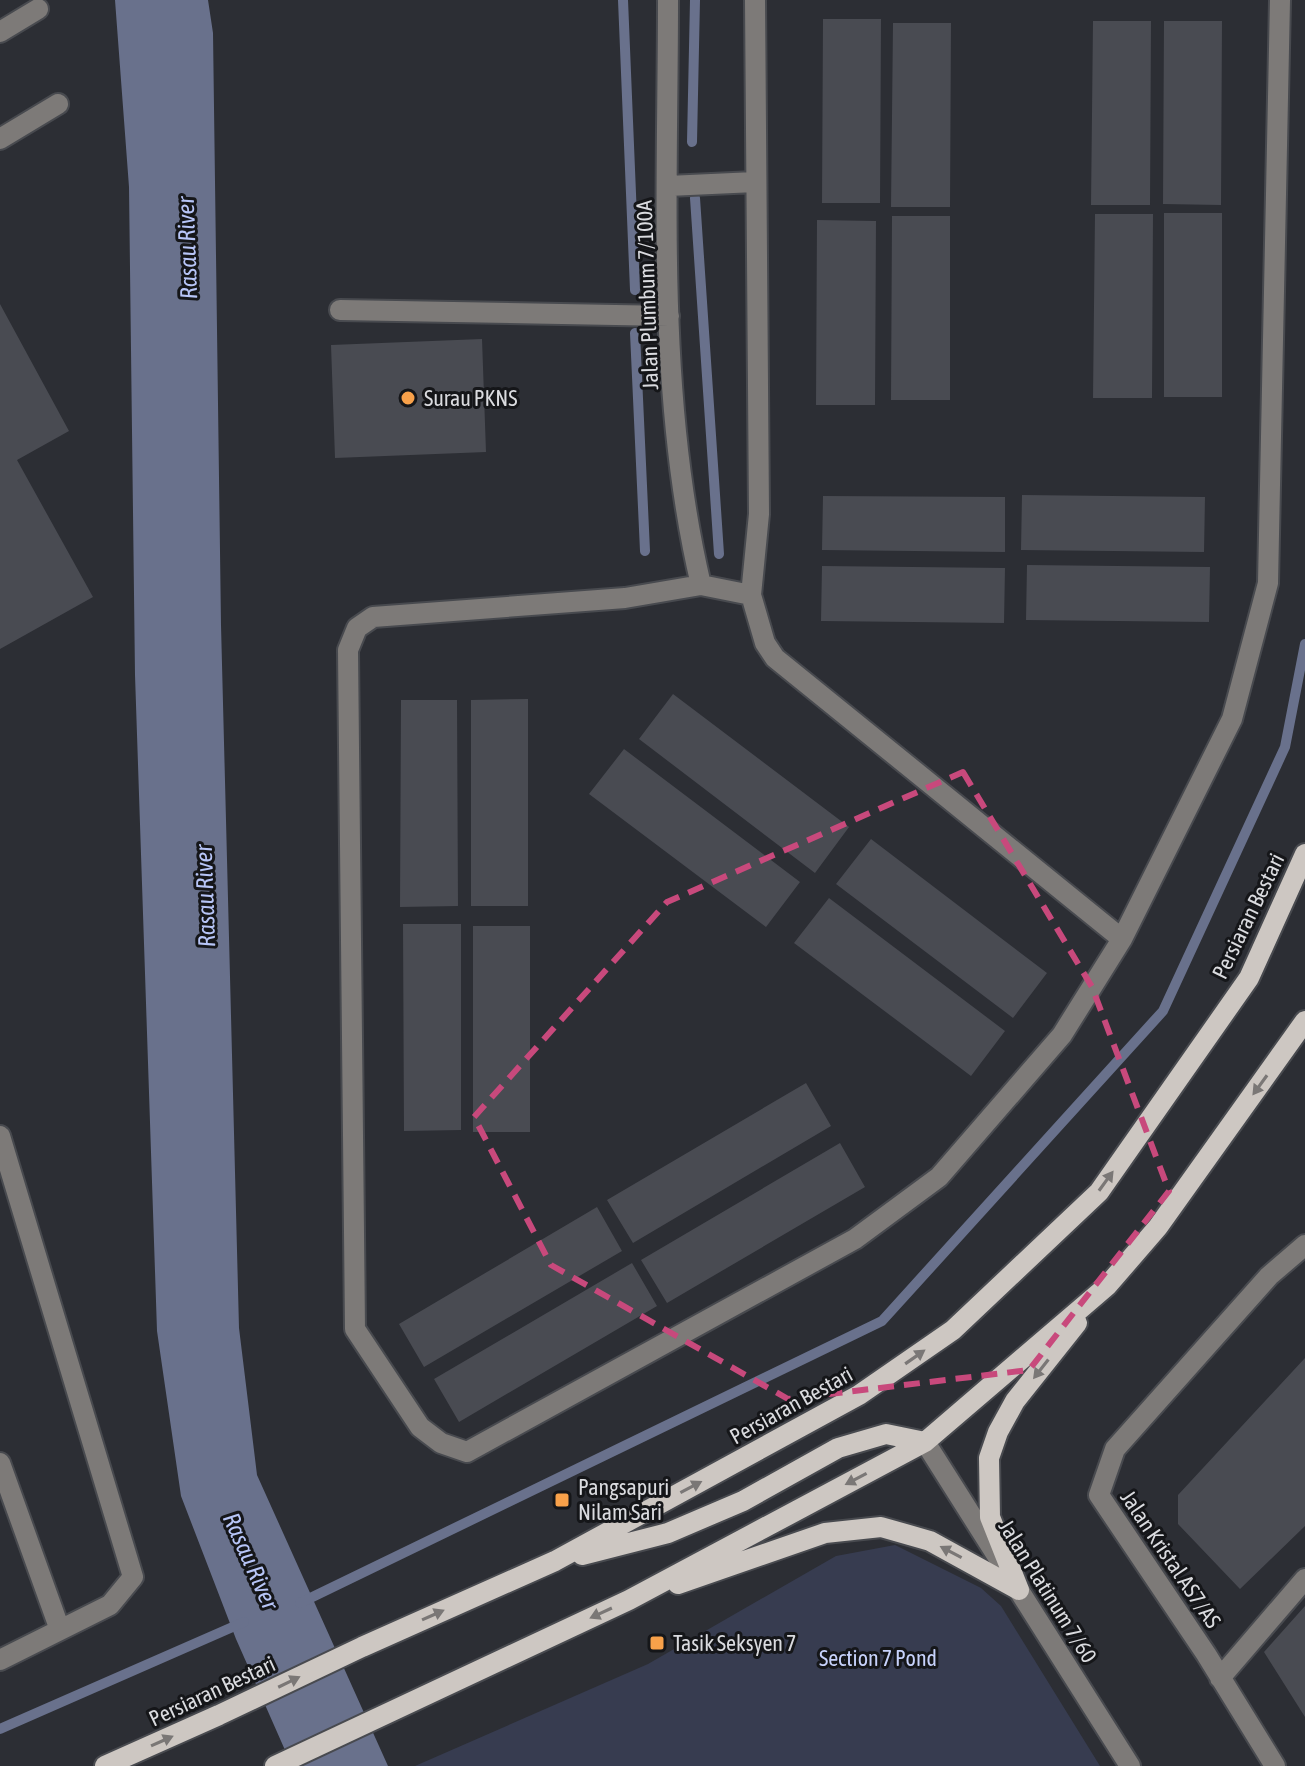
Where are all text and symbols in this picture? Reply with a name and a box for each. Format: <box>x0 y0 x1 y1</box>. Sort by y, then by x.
water label: Rasau River <box>172 195 202 300</box>
street label: Jalan Plumbum 7/100A <box>631 200 663 390</box>
place label: Surau PKNS <box>424 385 518 411</box>
marker: Surau PKNS <box>399 389 417 407</box>
water label: Rasau River <box>190 843 220 948</box>
street label: Persiaran Bestari <box>1206 849 1290 983</box>
one-way arrow <box>1252 1075 1268 1095</box>
one-way arrow <box>1098 1170 1114 1192</box>
one-way arrow <box>905 1350 926 1365</box>
one-way arrow <box>1034 1359 1050 1379</box>
street label: Persiaran Bestari <box>725 1361 857 1449</box>
one-way arrow <box>845 1472 868 1485</box>
place label: Pangsapuri Nilam Sari <box>578 1474 669 1525</box>
one-way arrow <box>680 1481 702 1495</box>
street label: Jalan Kristal AS7/AS <box>1115 1485 1227 1633</box>
marker: Pangsapuri Nilam Sari <box>553 1491 571 1509</box>
water label: Rasau River <box>218 1509 285 1614</box>
street label: Jalan Platinum 7/60 <box>994 1515 1102 1667</box>
one-way arrow <box>939 1545 962 1558</box>
one-way arrow <box>590 1606 613 1620</box>
one-way arrow <box>421 1608 445 1622</box>
place label: Tasik Seksyen 7 <box>673 1630 796 1656</box>
marker: Tasik Seksyen 7 <box>648 1634 666 1652</box>
park label: Section 7 Pond <box>819 1645 937 1671</box>
street label: Persiaran Bestari <box>145 1650 279 1732</box>
one-way arrow <box>278 1675 301 1688</box>
one-way arrow <box>150 1734 174 1747</box>

